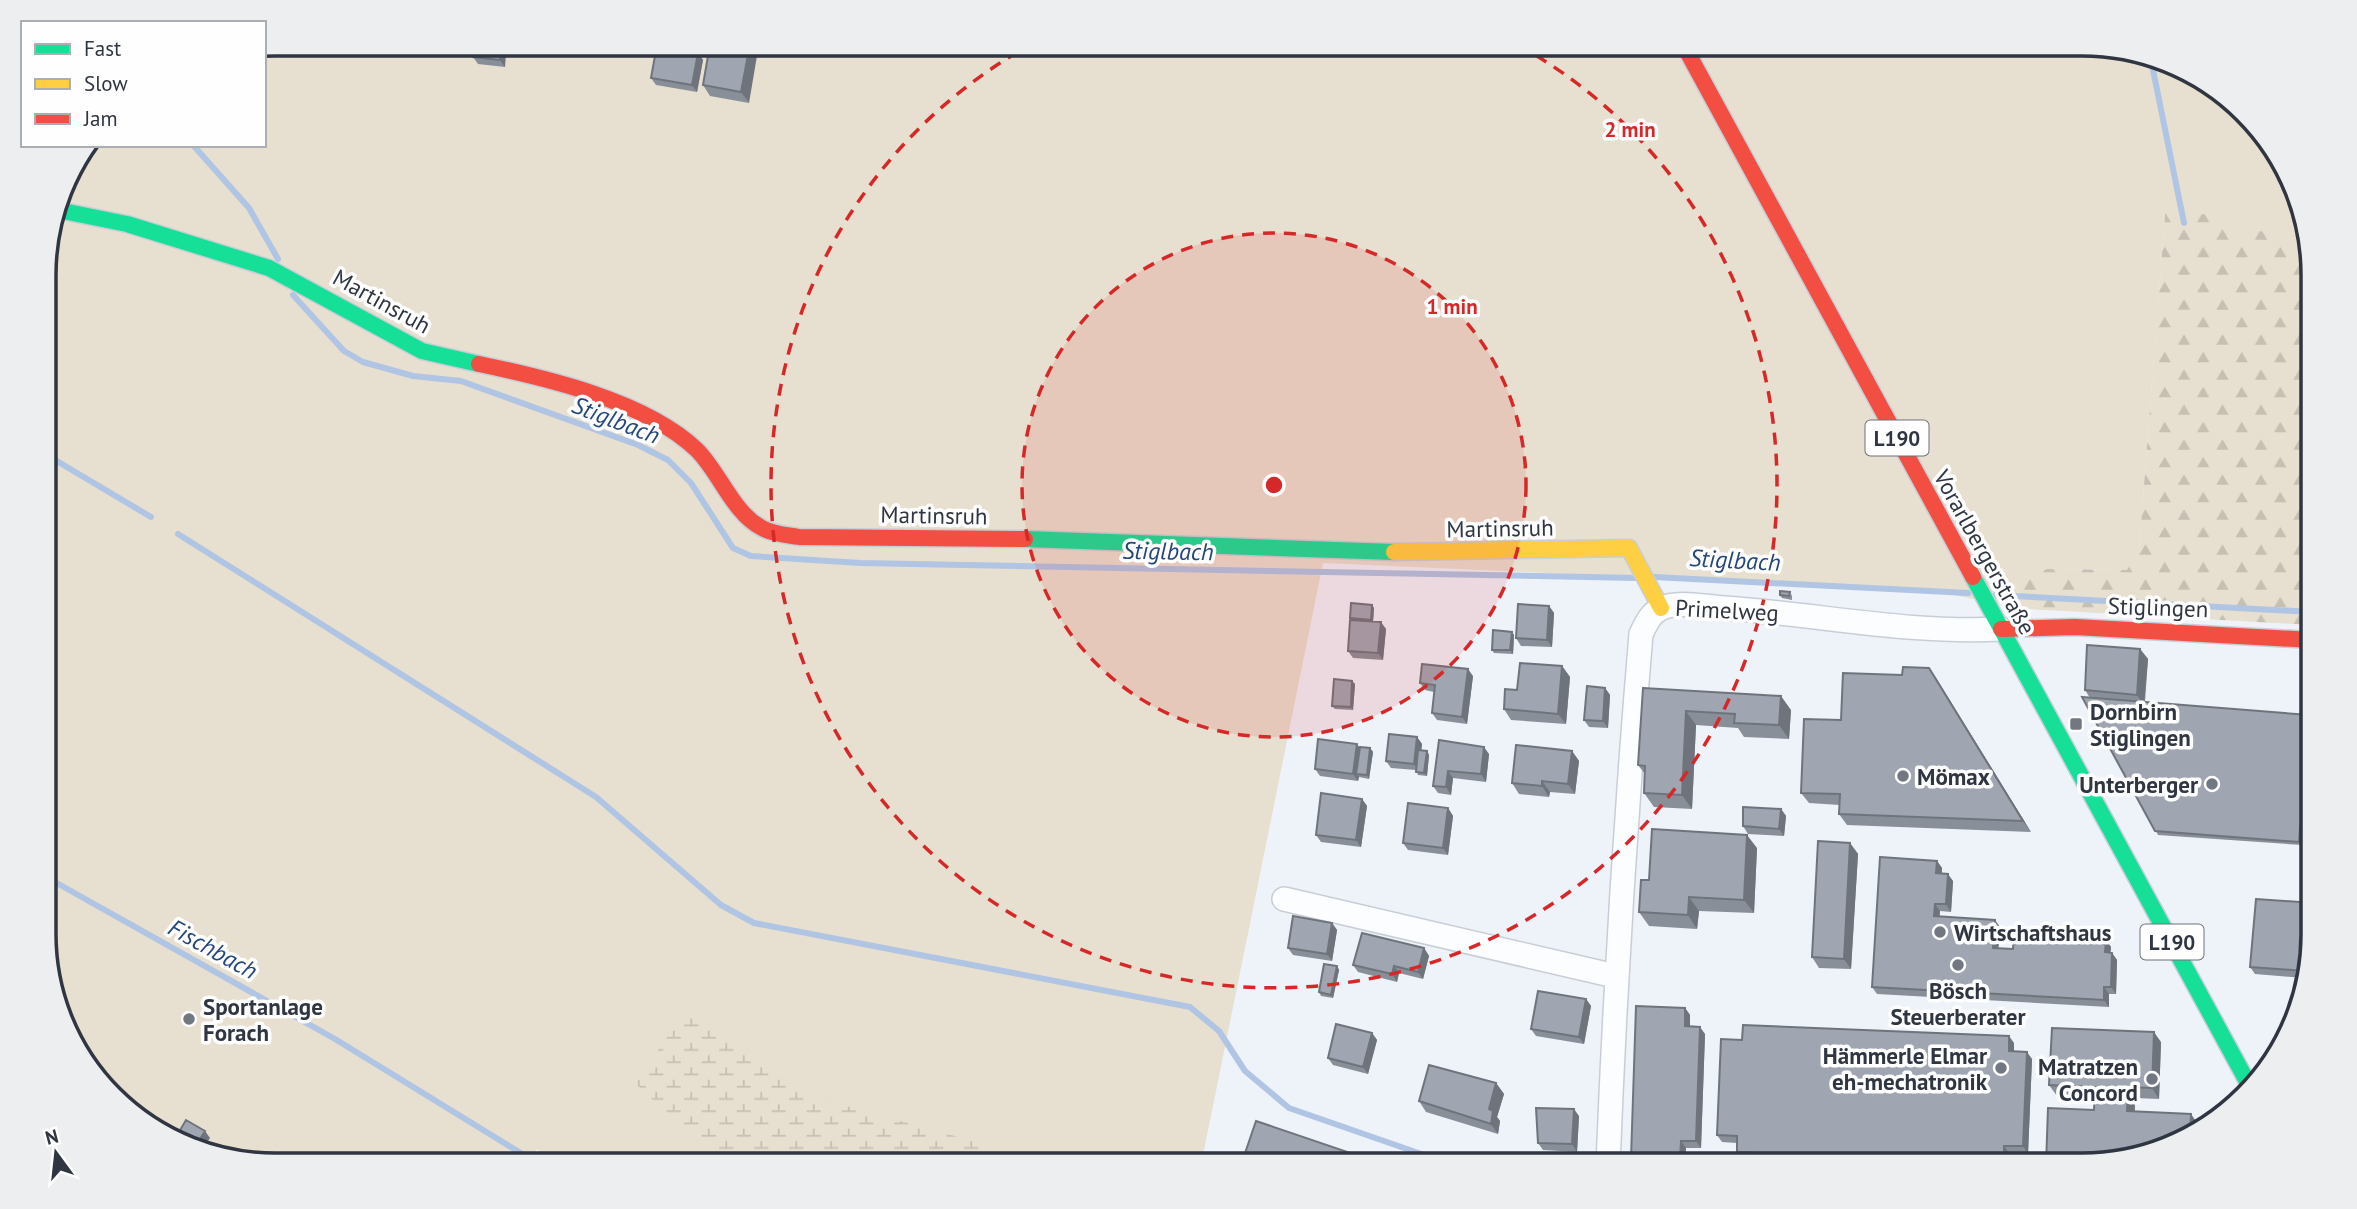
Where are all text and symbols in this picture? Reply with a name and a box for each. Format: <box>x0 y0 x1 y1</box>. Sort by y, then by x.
legend <box>21 21 266 147</box>
text: Fast <box>84 35 121 62</box>
text: Slow <box>84 70 128 97</box>
text: Jam <box>83 105 118 132</box>
text: 2 min <box>1604 116 1656 143</box>
street label: Martinsruh <box>328 262 436 340</box>
text: 1 min <box>1426 293 1478 320</box>
water label: Stiglbach <box>568 389 664 451</box>
road number: L190 <box>1866 420 1928 456</box>
street label: Vorarlbergerstraße <box>1927 464 2042 639</box>
centre of rings <box>1262 473 1286 497</box>
street label: Martinsruh <box>880 500 988 530</box>
street label: Martinsruh <box>1446 513 1554 543</box>
water label: Stiglbach <box>1122 535 1214 567</box>
water label: Stiglbach <box>1689 542 1781 578</box>
street label: Stiglingen <box>2107 591 2209 623</box>
street label: Primelweg <box>1675 593 1779 627</box>
place label: Dornbirn Stiglingen <box>2090 697 2191 752</box>
marker: Dornbirn Stiglingen <box>2068 716 2084 732</box>
place label: Mömax <box>1917 762 1990 791</box>
marker: Mömax <box>1895 768 1911 784</box>
place label: Unterberger <box>2079 770 2199 799</box>
marker: Unterberger <box>2204 776 2220 792</box>
water label: Fischbach <box>163 912 263 986</box>
place label: Wirtschaftshaus <box>1954 918 2112 947</box>
marker: Wirtschaftshaus <box>1932 924 1948 940</box>
road number: L190 <box>2140 925 2204 960</box>
marker: Bösch Steuerberater <box>1950 957 1966 973</box>
place label: Bösch Steuerberater <box>1890 976 2026 1031</box>
place label: Sportanlage Forach <box>203 992 323 1047</box>
marker: Sportanlage Forach <box>181 1011 197 1027</box>
place label: Hämmerle Elmar eh-mechatronik <box>1823 1041 1988 1096</box>
place label: Matratzen Concord <box>2038 1052 2138 1107</box>
marker: Hämmerle Elmar eh-mechatronik <box>1993 1060 2009 1076</box>
marker: Matratzen Concord <box>2144 1071 2160 1087</box>
north arrow <box>21 1118 91 1188</box>
text: N <box>42 1123 61 1150</box>

